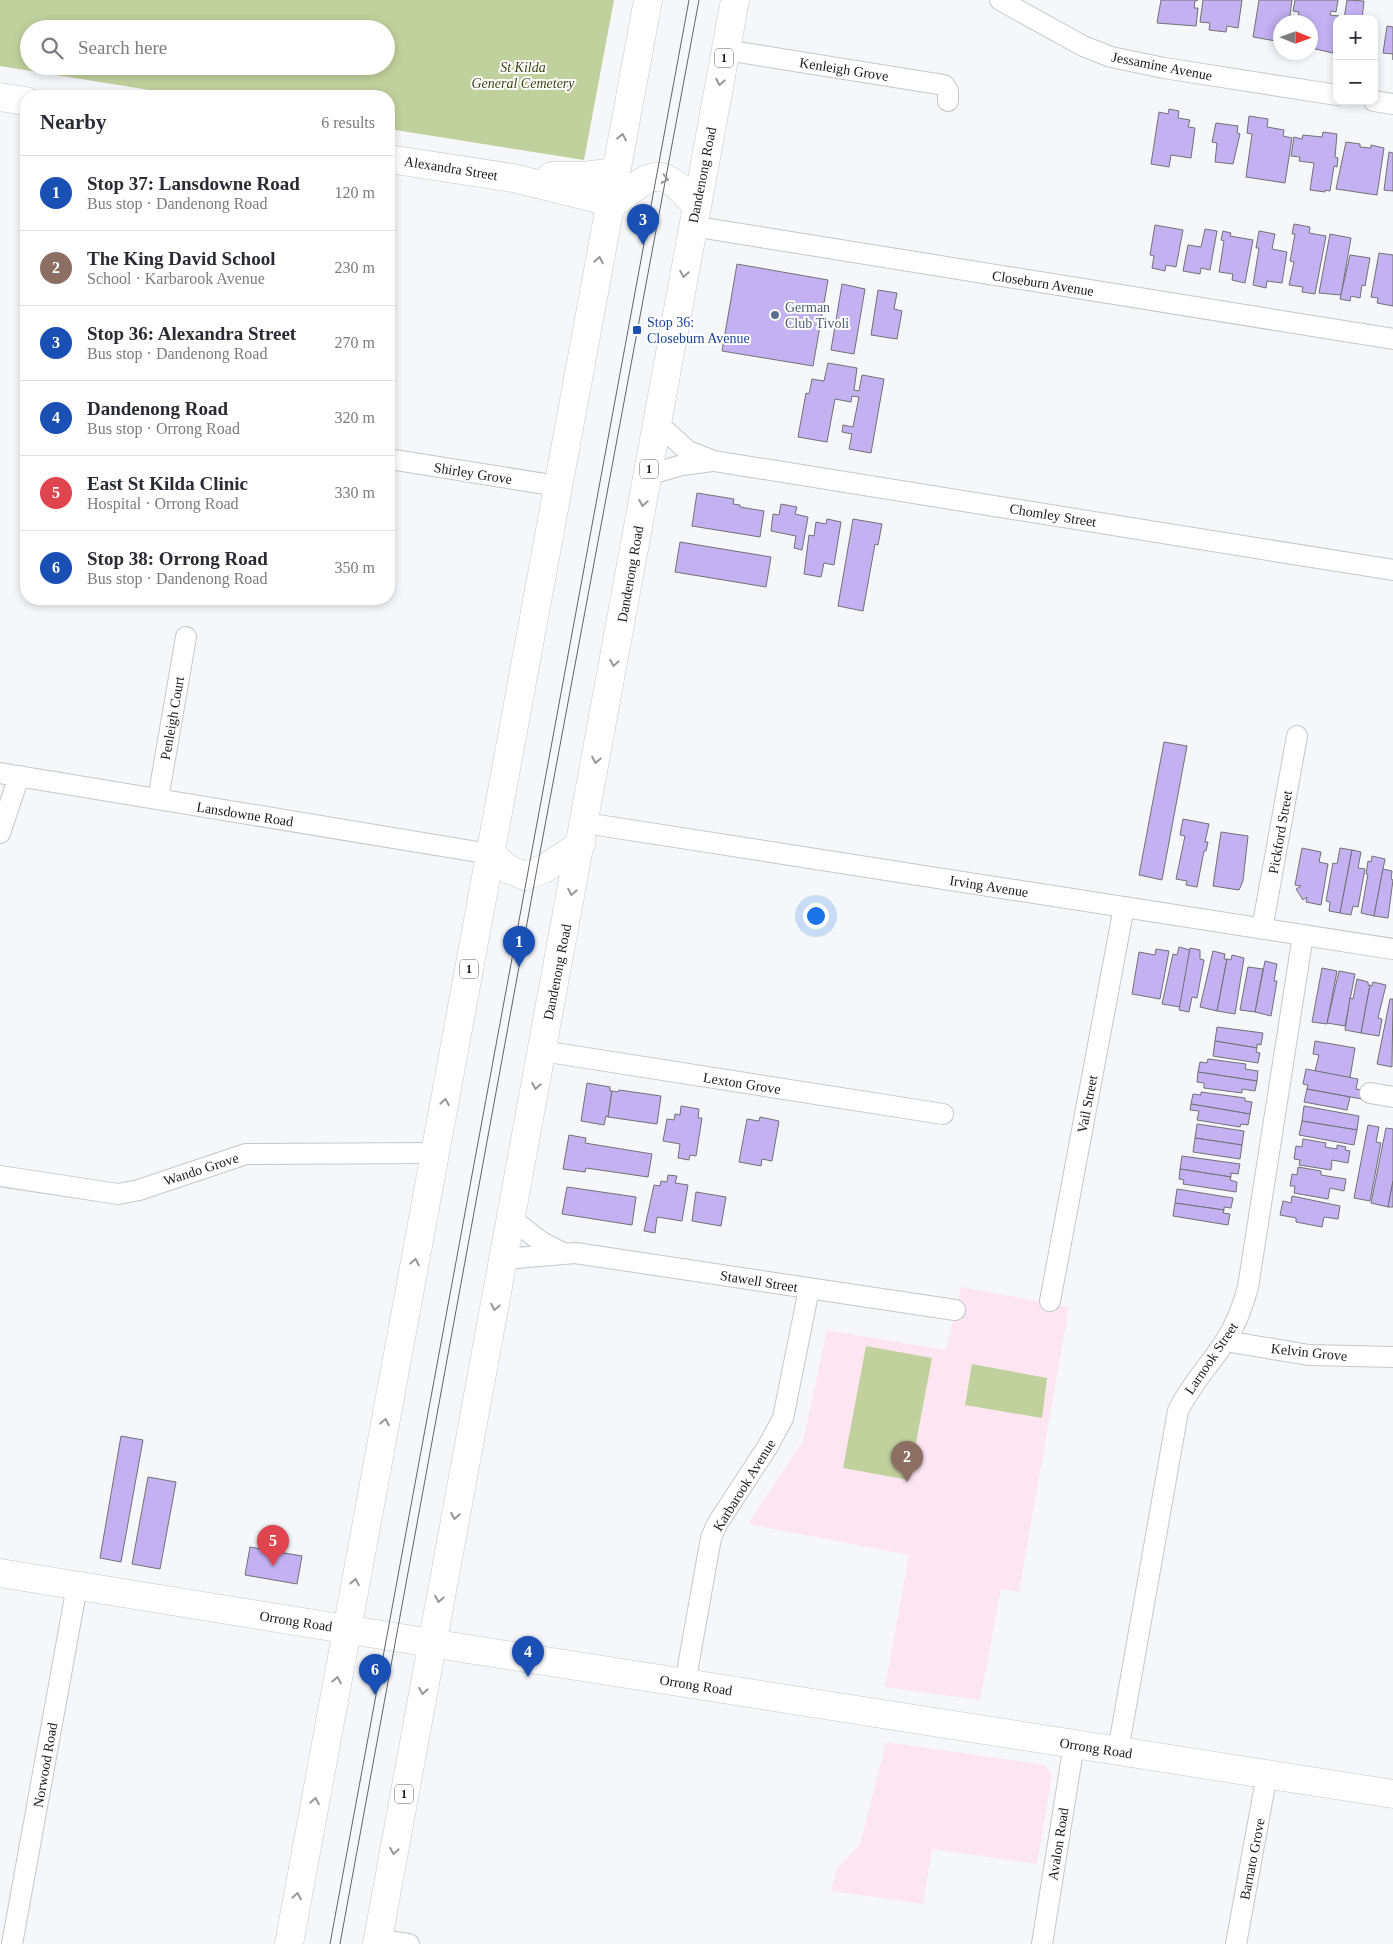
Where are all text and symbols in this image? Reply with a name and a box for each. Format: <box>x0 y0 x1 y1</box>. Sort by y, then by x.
north arrow <box>1273 15 1318 60</box>
map controls <box>1333 15 1378 105</box>
button: + <box>1333 15 1378 60</box>
search box <box>20 20 395 75</box>
icon: search <box>38 34 66 62</box>
text: Search here <box>78 37 167 58</box>
road number: 1 <box>715 48 733 68</box>
street label: Jessamine Avenue <box>1110 49 1213 84</box>
street label: Kenleigh Grove <box>798 55 889 84</box>
park label: St Kilda General Cemetery <box>471 60 575 91</box>
button: − <box>1333 60 1378 105</box>
one-way arrow <box>715 78 725 87</box>
text: Nearby <box>40 110 107 134</box>
text: 6 results <box>321 114 375 131</box>
street label: Dandenong Road <box>686 126 719 224</box>
one-way arrow <box>616 132 627 141</box>
street label: Alexandra Street <box>403 154 499 183</box>
text: Stop 37: Lansdowne Road <box>87 173 300 194</box>
one-way arrow <box>660 173 669 183</box>
text: 1 <box>52 184 60 201</box>
text: 120 m <box>335 184 375 201</box>
text: Bus stop · Dandenong Road <box>87 195 267 212</box>
pin: 3 <box>627 204 659 245</box>
text: The King David School <box>87 248 275 269</box>
one-way arrow <box>593 256 603 265</box>
text: 2 <box>52 259 60 276</box>
text: 230 m <box>335 259 375 276</box>
street label: Closeburn Avenue <box>991 268 1095 299</box>
text: School · Karbarook Avenue <box>87 270 265 287</box>
one-way arrow <box>679 270 689 279</box>
place label: German Club Tivoli <box>785 300 849 331</box>
marker: German Club Tivoli <box>769 309 781 321</box>
place label: Stop 36: Closeburn Avenue <box>647 315 750 346</box>
text: Stop 36: Alexandra Street <box>87 323 296 344</box>
marker: Stop 36: Closeburn Avenue <box>631 324 643 336</box>
text: 3 <box>52 334 60 351</box>
text: 270 m <box>335 334 375 351</box>
text: Bus stop · Dandenong Road <box>87 345 267 362</box>
text: Dandenong Road <box>87 398 228 419</box>
text: 4 <box>52 409 60 426</box>
text: 320 m <box>335 409 375 426</box>
text: Bus stop · Orrong Road <box>87 420 240 437</box>
road number: 1 <box>640 459 658 478</box>
street label: Shirley Grove <box>433 460 513 487</box>
text: East St Kilda Clinic <box>87 473 248 494</box>
text: 5 <box>52 484 60 501</box>
text: 330 m <box>335 484 375 501</box>
text: Hospital · Orrong Road <box>87 495 239 512</box>
one-way arrow <box>639 499 649 508</box>
street label: Chomley Street <box>1009 501 1097 530</box>
street label: Dandenong Road <box>615 525 646 623</box>
text: Stop 38: Orrong Road <box>87 548 268 569</box>
text: 6 <box>52 559 60 576</box>
text: 350 m <box>335 559 375 576</box>
text: Bus stop · Dandenong Road <box>87 570 267 587</box>
one-way arrow <box>610 659 620 668</box>
street label: Penleigh Court <box>158 675 187 761</box>
one-way arrow <box>592 755 602 764</box>
street label: Pickford Street <box>1266 789 1295 875</box>
street label: Lansdowne Road <box>196 799 294 830</box>
street label: Irving Avenue <box>949 873 1029 900</box>
one-way arrow <box>567 888 577 896</box>
your location <box>803 903 829 929</box>
street label: Dandenong Road <box>541 923 574 1021</box>
pin: 1 <box>503 926 535 967</box>
road number: 1 <box>460 960 478 979</box>
street label: Lexton Grove <box>702 1070 782 1097</box>
street label: Vail Street <box>1075 1074 1100 1134</box>
one-way arrow <box>531 1082 541 1091</box>
one-way arrow <box>439 1098 449 1107</box>
street label: Wando Grove <box>162 1150 240 1189</box>
one-way arrow <box>409 1258 420 1267</box>
street label: Stawell Street <box>719 1268 799 1295</box>
one-way arrow <box>490 1302 500 1311</box>
street label: Larnook Street <box>1182 1319 1241 1397</box>
street label: Kelvin Grove <box>1270 1341 1348 1364</box>
one-way arrow <box>379 1418 390 1426</box>
street label: Karbarook Avenue <box>710 1437 779 1534</box>
pin: 2 <box>891 1441 923 1482</box>
one-way arrow <box>451 1512 461 1520</box>
pin: 5 <box>257 1525 289 1566</box>
one-way arrow <box>349 1577 360 1586</box>
one-way arrow <box>435 1595 445 1604</box>
street label: Orrong Road <box>258 1608 333 1635</box>
pin: 4 <box>512 1636 544 1677</box>
pin: 6 <box>359 1654 391 1695</box>
street label: Orrong Road <box>658 1672 733 1699</box>
one-way arrow <box>331 1676 341 1685</box>
one-way arrow <box>418 1687 428 1696</box>
street label: Norwood Road <box>31 1721 60 1809</box>
street label: Orrong Road <box>1058 1735 1133 1762</box>
road number: 1 <box>395 1785 413 1804</box>
one-way arrow <box>309 1796 319 1805</box>
street label: Avalon Road <box>1045 1807 1072 1881</box>
street label: Barnato Grove <box>1237 1817 1268 1901</box>
one-way arrow <box>389 1847 399 1856</box>
one-way arrow <box>292 1892 302 1901</box>

